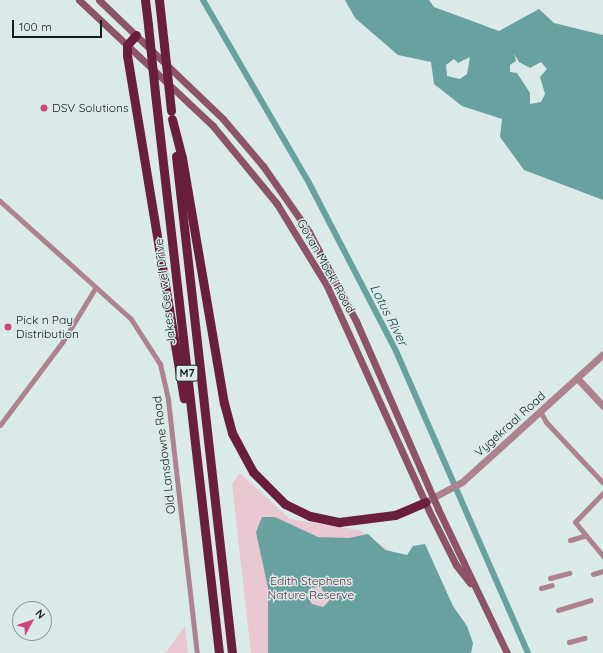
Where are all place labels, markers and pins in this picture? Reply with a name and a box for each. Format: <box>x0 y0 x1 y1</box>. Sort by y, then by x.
place label: DSV Solutions <box>52 101 129 115</box>
marker: DSV Solutions <box>39 103 49 113</box>
place label: Pick n Pay Distribution <box>16 313 79 341</box>
marker: Pick n Pay Distribution <box>3 322 13 332</box>

